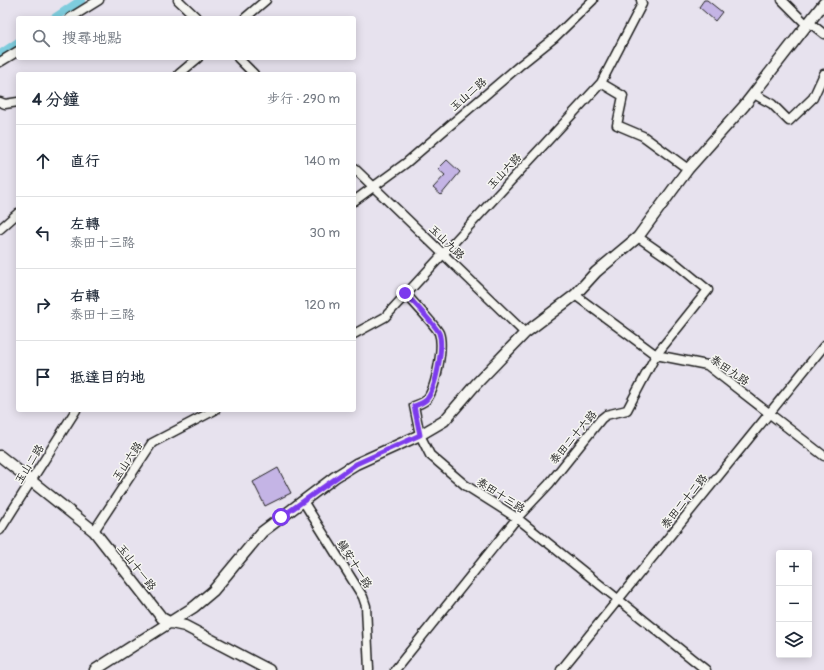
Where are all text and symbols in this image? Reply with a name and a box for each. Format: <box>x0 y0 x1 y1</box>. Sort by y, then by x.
search box <box>16 16 356 60</box>
icon: search <box>30 27 52 49</box>
text: 搜尋地點 <box>62 29 122 48</box>
street label: 玉山二路 <box>447 75 489 114</box>
text: 4 分鐘 <box>32 89 80 110</box>
text: 步行 · 290 m <box>267 91 340 107</box>
icon: ahead <box>32 150 54 172</box>
street label: 玉山六路 <box>485 151 524 192</box>
text: 直行 <box>70 152 100 171</box>
text: 140 m <box>304 153 340 169</box>
text: 左轉 <box>70 215 100 234</box>
icon: left <box>32 222 54 244</box>
street label: 玉山九路 <box>426 222 467 262</box>
text: 30 m <box>310 225 340 241</box>
text: 泰田十三路 <box>70 235 135 251</box>
route end <box>396 284 414 302</box>
text: 右轉 <box>70 287 100 306</box>
icon: right <box>32 294 54 316</box>
text: 120 m <box>304 297 340 313</box>
text: 泰田十三路 <box>70 307 135 323</box>
street label: 泰田九路 <box>708 353 752 388</box>
icon: arrive <box>32 366 54 388</box>
text: 抵達目的地 <box>70 368 145 387</box>
street label: 泰田二十六路 <box>547 408 600 467</box>
street label: 玉山六路 <box>110 439 145 483</box>
street label: 玉山二路 <box>12 442 47 486</box>
street label: 泰田二十二路 <box>659 472 710 531</box>
street label: 泰田十三路 <box>474 475 527 516</box>
route start <box>272 508 290 526</box>
street label: 鎮安十一路 <box>334 537 375 591</box>
street label: 玉山十一路 <box>115 542 159 593</box>
map controls <box>776 550 812 658</box>
button: + <box>776 550 812 586</box>
button: − <box>776 586 812 622</box>
button: layers <box>776 622 812 658</box>

